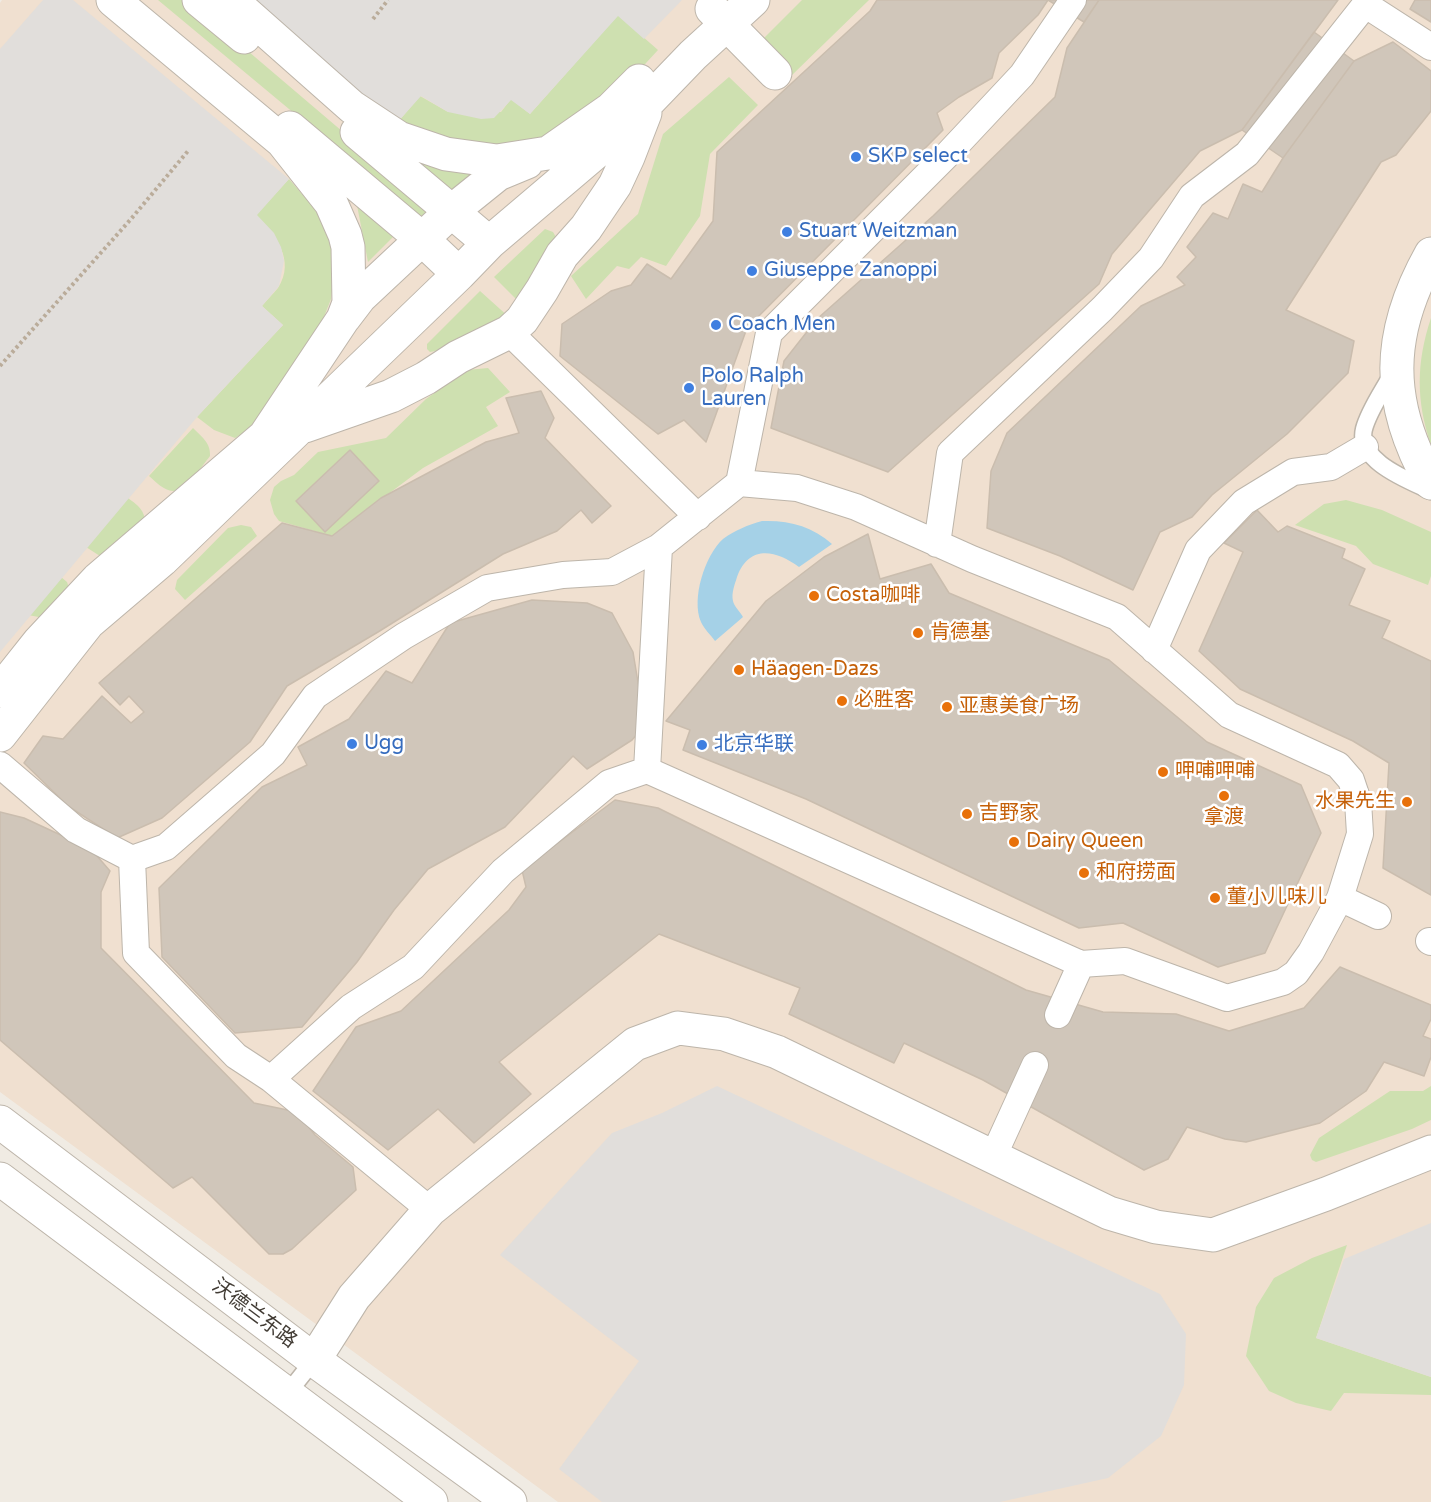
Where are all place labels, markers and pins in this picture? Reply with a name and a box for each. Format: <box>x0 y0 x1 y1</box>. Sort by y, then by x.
place label: SKP select <box>868 145 968 169</box>
marker: SKP select <box>849 150 863 164</box>
place label: Stuart Weitzman <box>799 220 957 244</box>
marker: Stuart Weitzman <box>780 225 794 239</box>
place label: Giuseppe Zanoppi <box>764 259 938 283</box>
marker: Giuseppe Zanoppi <box>745 264 759 278</box>
place label: Coach Men <box>728 313 836 337</box>
marker: Coach Men <box>709 318 723 332</box>
place label: Polo Ralph Lauren <box>701 365 804 412</box>
marker: Polo Ralph Lauren <box>682 381 696 395</box>
place label: Costa咖啡 <box>826 584 920 608</box>
marker: Costa咖啡 <box>807 589 821 603</box>
place label: 肯德基 <box>930 621 990 645</box>
marker: 肯德基 <box>911 626 925 640</box>
place label: Häagen-Dazs <box>751 658 878 682</box>
marker: Häagen-Dazs <box>732 663 746 677</box>
place label: 必胜客 <box>854 689 914 713</box>
marker: 必胜客 <box>835 694 849 708</box>
place label: 亚惠美食广场 <box>959 695 1079 719</box>
marker: 亚惠美食广场 <box>940 700 954 714</box>
place label: Ugg <box>364 732 404 756</box>
place label: 北京华联 <box>714 733 794 757</box>
marker: Ugg <box>345 737 359 751</box>
marker: 北京华联 <box>695 738 709 752</box>
place label: 呷哺呷哺 <box>1175 760 1255 784</box>
marker: 呷哺呷哺 <box>1156 765 1170 779</box>
marker: 拿渡 <box>1217 789 1231 803</box>
place label: 水果先生 <box>1315 790 1395 814</box>
marker: 水果先生 <box>1400 795 1414 809</box>
place label: 吉野家 <box>979 802 1039 826</box>
place label: 拿渡 <box>1204 806 1244 830</box>
marker: 吉野家 <box>960 807 974 821</box>
place label: Dairy Queen <box>1026 830 1144 854</box>
marker: Dairy Queen <box>1007 835 1021 849</box>
place label: 和府捞面 <box>1096 861 1176 885</box>
marker: 和府捞面 <box>1077 866 1091 880</box>
place label: 董小儿味儿 <box>1227 886 1327 910</box>
marker: 董小儿味儿 <box>1208 891 1222 905</box>

